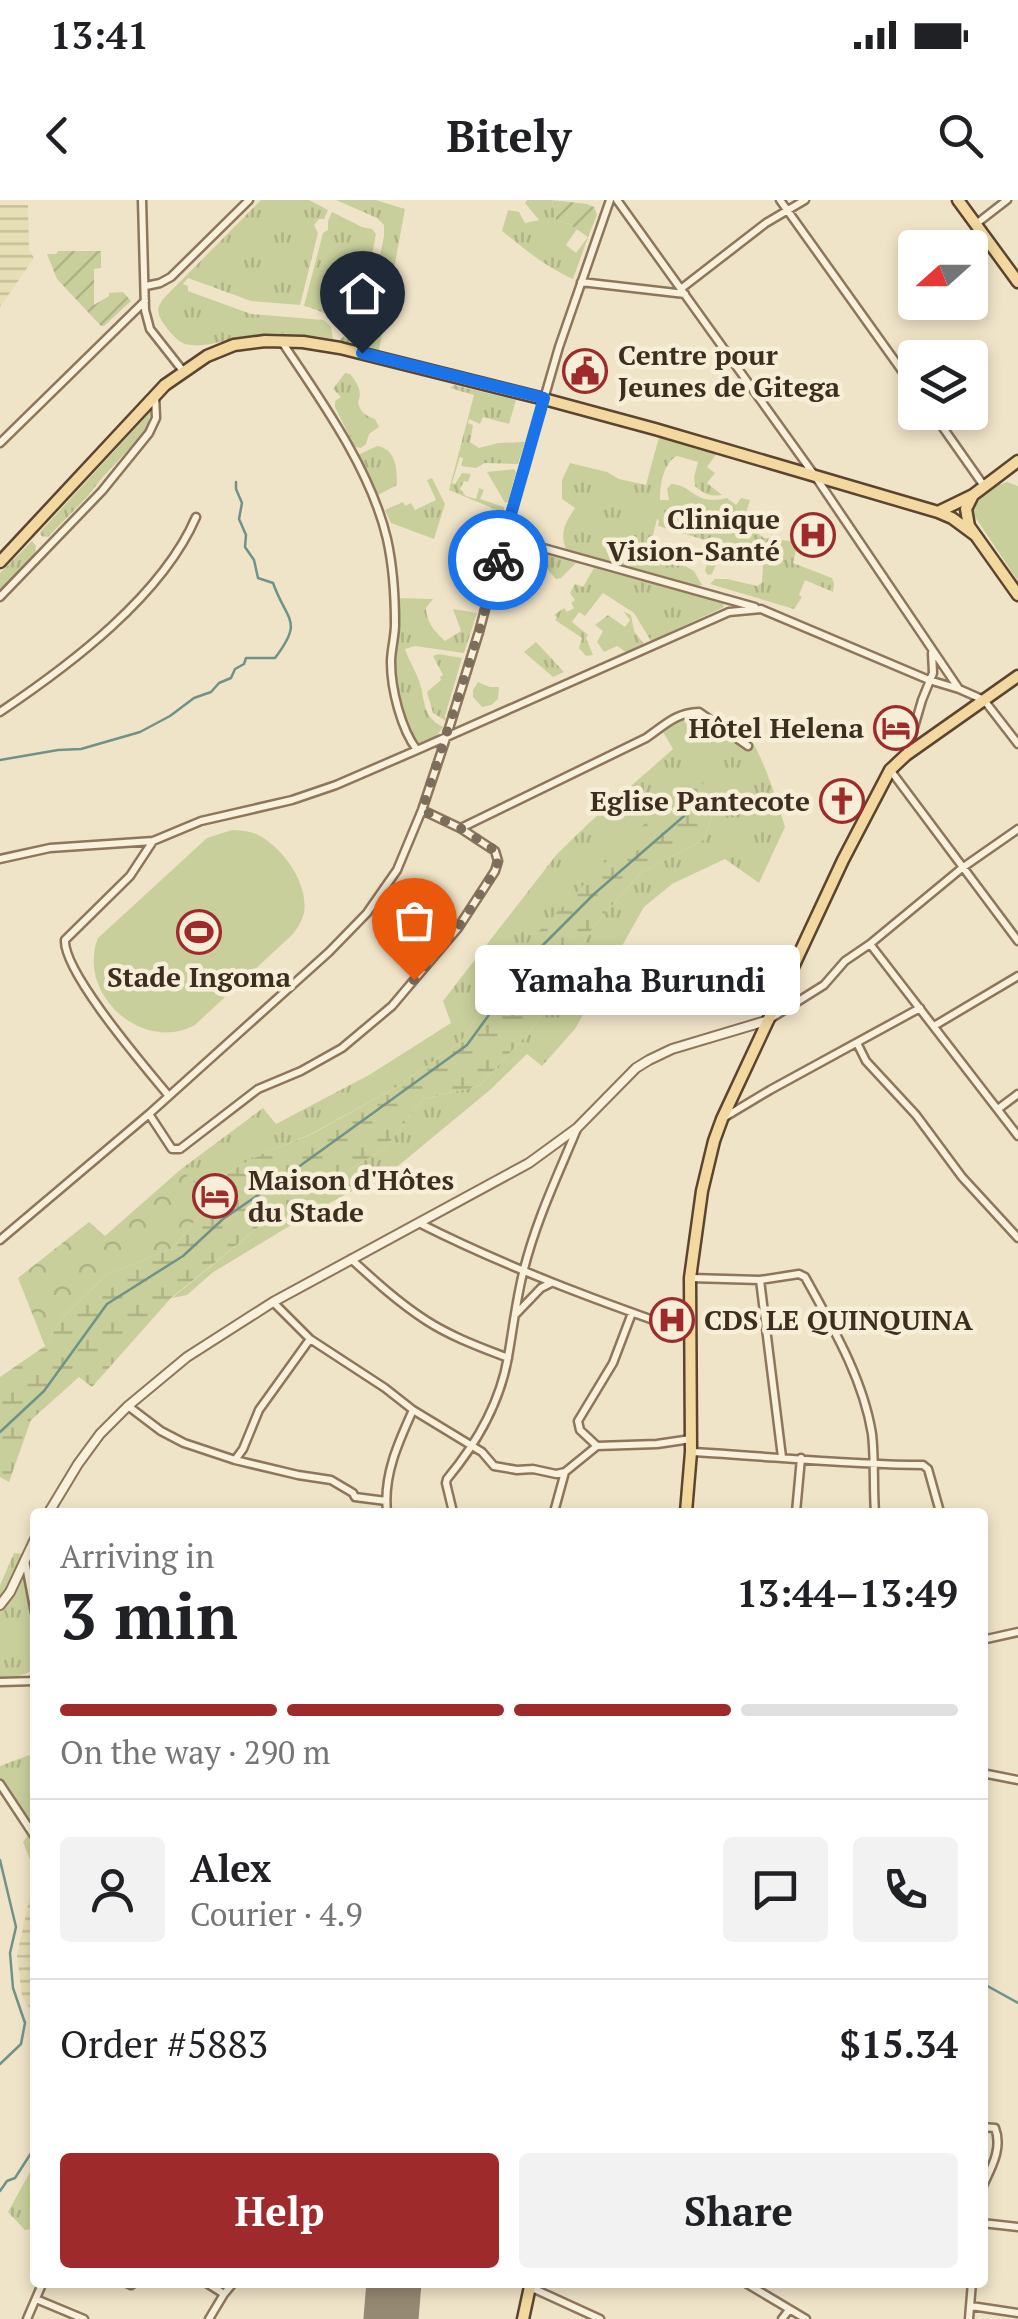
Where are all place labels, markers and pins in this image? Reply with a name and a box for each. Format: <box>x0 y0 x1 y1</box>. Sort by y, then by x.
pin <box>320 251 405 354</box>
place label: Centre pour Jeunes de Gitega <box>618 336 840 405</box>
public building icon: Centre pour Jeunes de Gitega <box>562 348 608 394</box>
place label: Clinique Vision-Santé <box>606 500 780 569</box>
hospital icon: Clinique Vision-Santé <box>790 512 836 558</box>
hotel icon: Hôtel Helena <box>873 705 919 751</box>
place label: Hôtel Helena <box>688 709 864 746</box>
church icon: Eglise Pantecote <box>819 778 865 824</box>
place label: Eglise Pantecote <box>590 782 810 819</box>
pin <box>372 878 457 981</box>
sports icon: Stade Ingoma <box>176 909 222 955</box>
callout: Yamaha Burundi <box>474 945 799 1015</box>
place label: Stade Ingoma <box>107 958 291 995</box>
place label: Maison d'Hôtes du Stade <box>248 1161 454 1230</box>
hotel icon: Maison d'Hôtes du Stade <box>192 1173 238 1219</box>
hospital icon: CDS LE QUINQUINA <box>649 1297 695 1343</box>
place label: CDS LE QUINQUINA <box>704 1301 973 1338</box>

